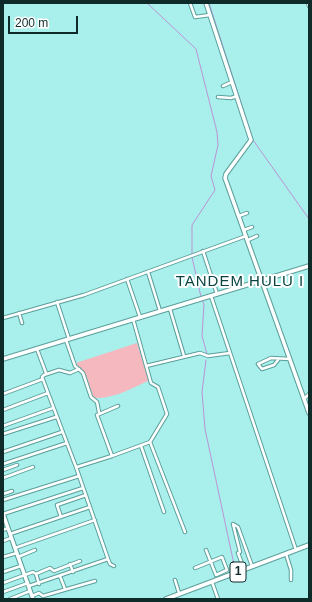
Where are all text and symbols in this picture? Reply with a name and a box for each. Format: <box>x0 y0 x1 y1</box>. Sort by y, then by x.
scale bar <box>10 8 80 34</box>
text: 200 m <box>15 16 48 30</box>
district label: TANDEM HULU I <box>176 273 304 291</box>
road number: 1 <box>230 562 246 582</box>

